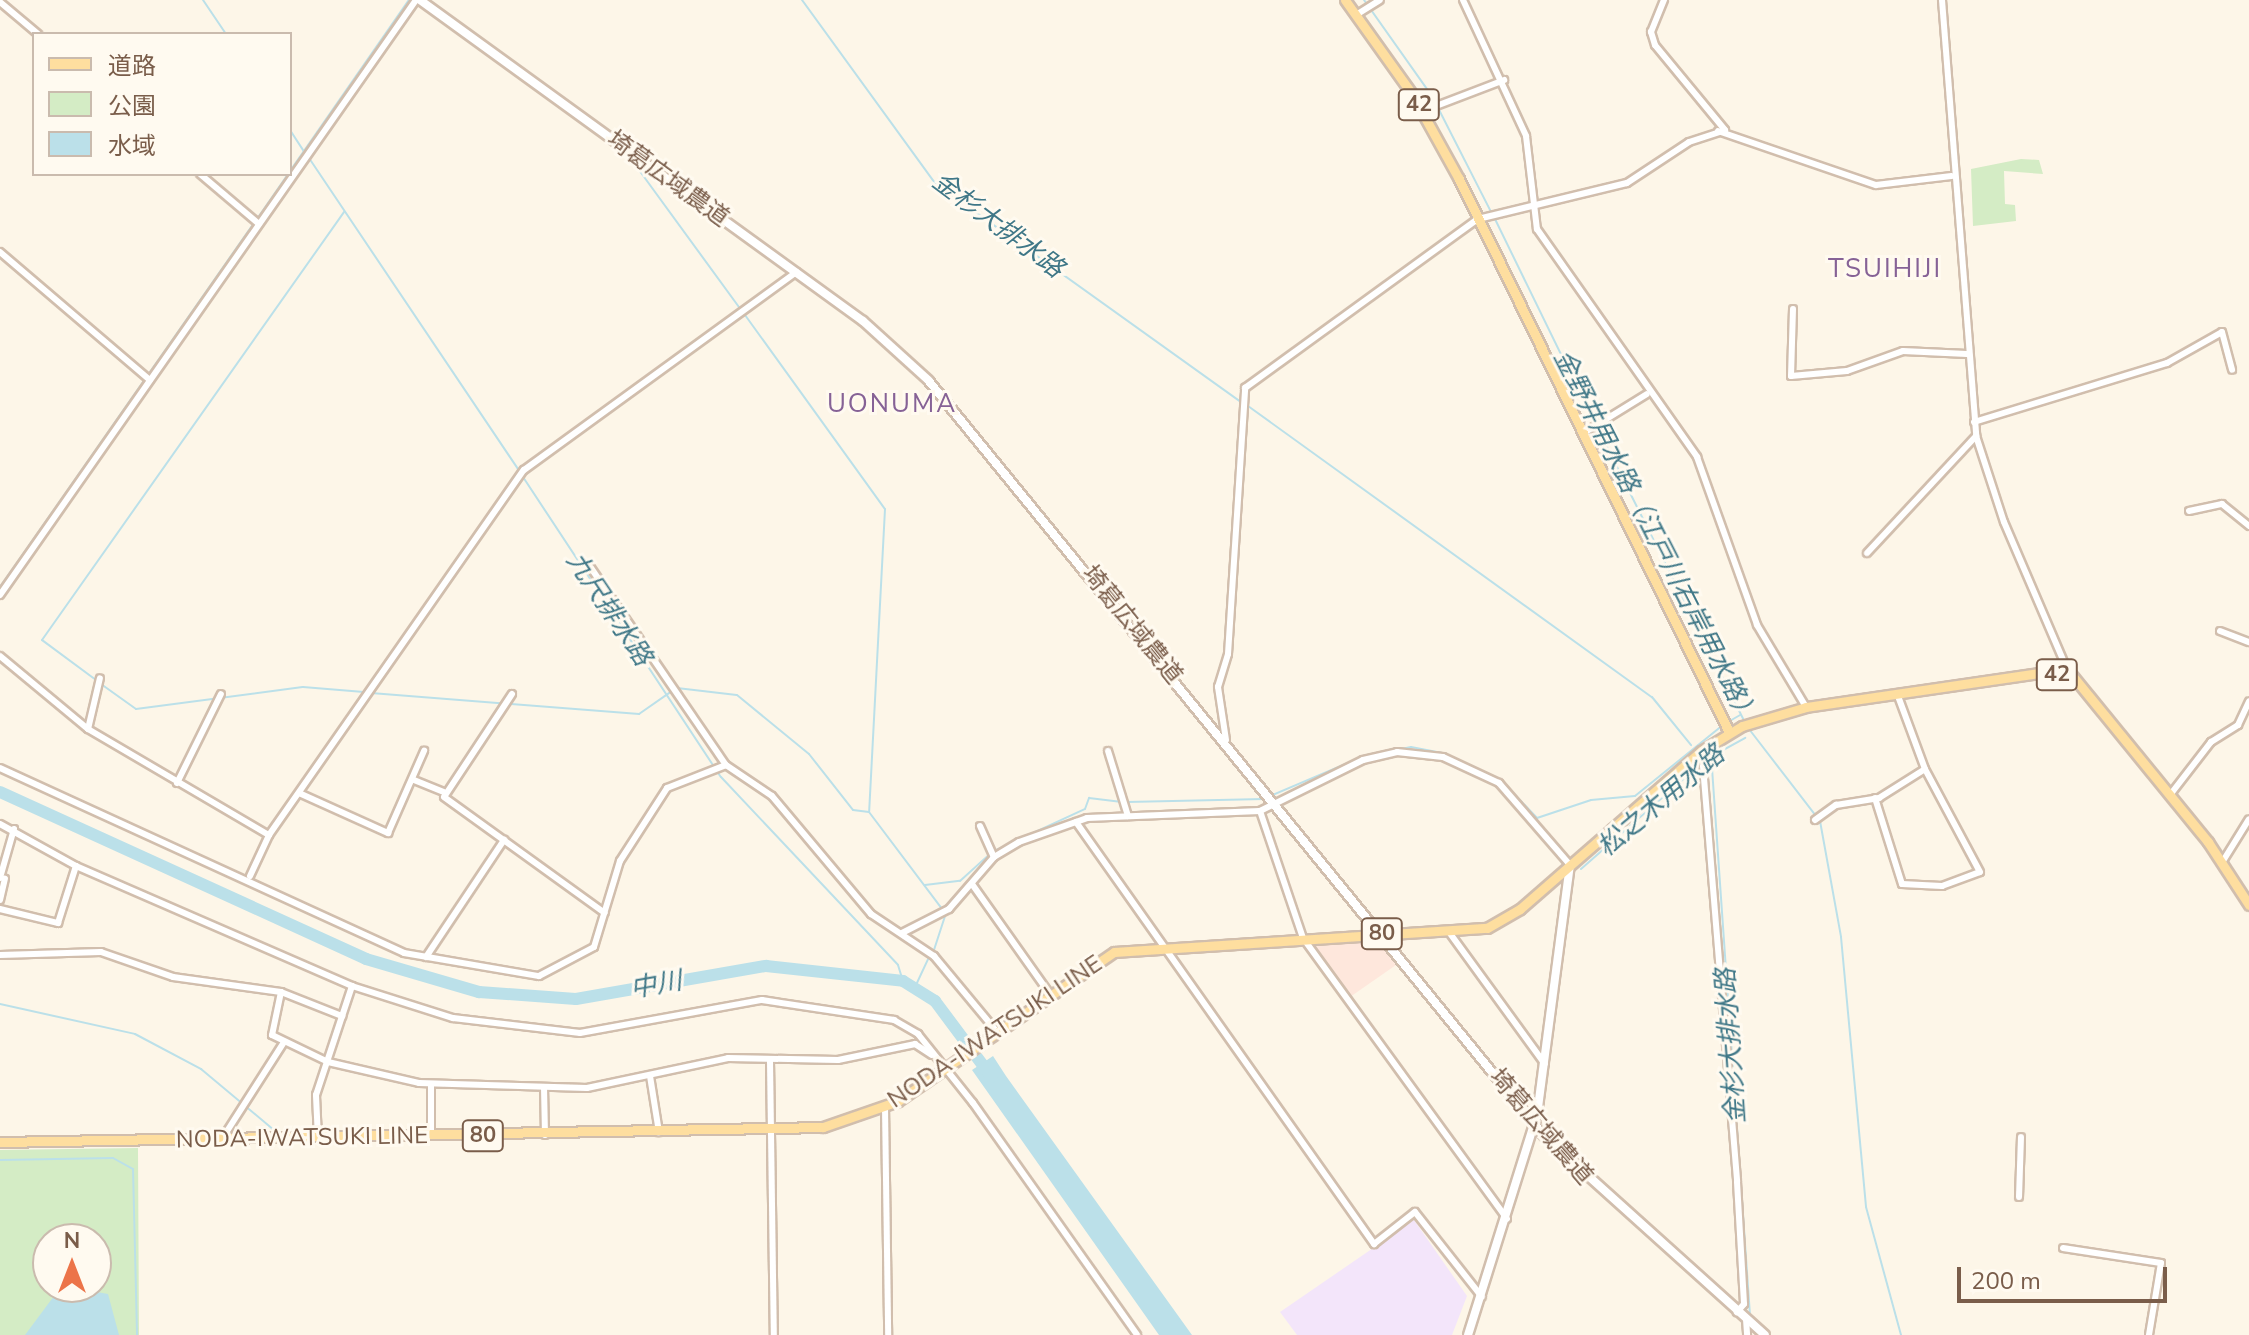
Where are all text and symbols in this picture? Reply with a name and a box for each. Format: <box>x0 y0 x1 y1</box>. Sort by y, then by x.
legend <box>32 32 292 176</box>
text: 道路 <box>108 50 156 82</box>
road number: 42 <box>1397 87 1441 123</box>
text: 公園 <box>108 90 156 122</box>
street label: 埼葛広域農道 <box>601 125 735 233</box>
text: 水域 <box>108 130 156 162</box>
water label: 金杉大排水路 <box>926 166 1070 284</box>
district label: TSUIHIJI <box>1828 253 1942 285</box>
water label: 金野井用水路（江戸川右岸用水路） <box>1547 345 1763 729</box>
district label: UONUMA <box>827 388 957 420</box>
water label: 九尺排水路 <box>560 546 658 672</box>
street label: 埼葛広域農道 <box>1075 560 1189 690</box>
road number: 42 <box>2035 657 2079 693</box>
water label: 松之木用水路 <box>1591 739 1731 863</box>
road number: 80 <box>1360 916 1404 952</box>
street label: NODA-IWATSUKI LINE <box>882 950 1108 1114</box>
water label: 中川 <box>628 965 684 1005</box>
water label: 金杉大排水路 <box>1710 967 1752 1125</box>
street label: 埼葛広域農道 <box>1483 1063 1599 1191</box>
road number: 80 <box>461 1118 505 1154</box>
street label: NODA-IWATSUKI LINE <box>176 1121 428 1155</box>
north arrow <box>32 1223 112 1303</box>
text: N <box>64 1226 80 1256</box>
scale bar <box>1961 1251 2171 1301</box>
text: 200 m <box>1971 1265 2041 1297</box>

